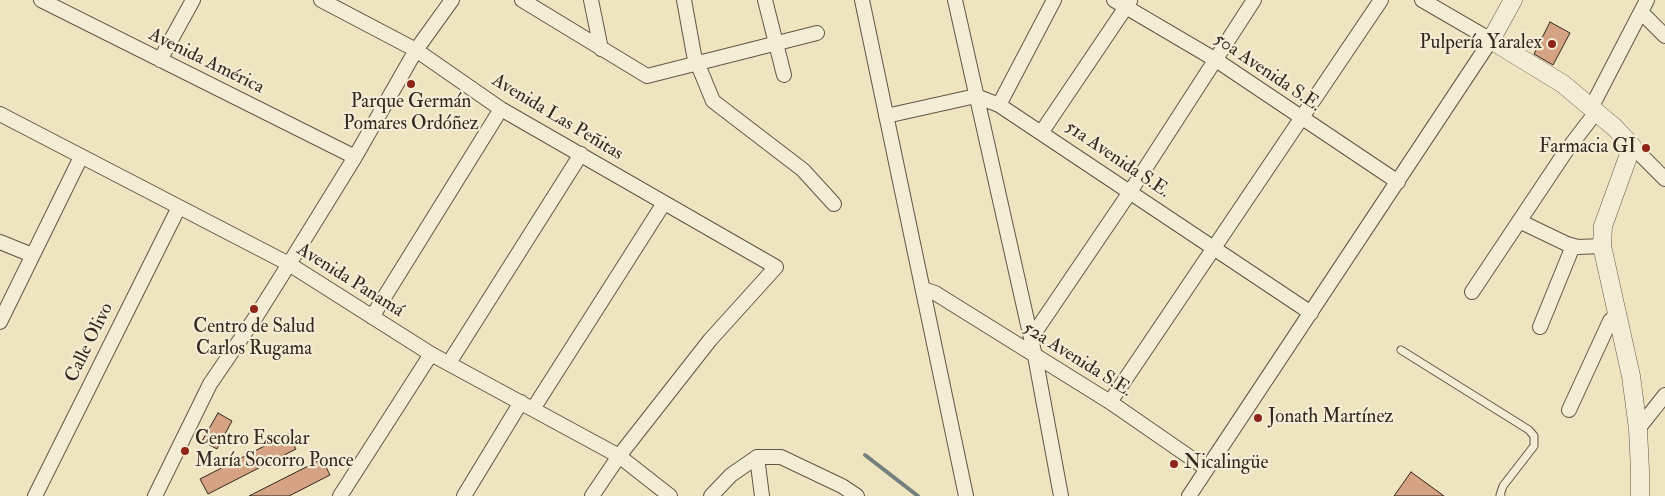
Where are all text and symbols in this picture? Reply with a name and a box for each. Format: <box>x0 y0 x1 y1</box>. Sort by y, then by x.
street label: Avenida América <box>145 24 267 100</box>
street label: 50a Avenida S.E. <box>1209 29 1325 117</box>
place label: Pulpería Yaralex <box>1419 33 1542 55</box>
marker: Pulpería Yaralex <box>1546 38 1558 50</box>
street label: Avenida Las Peñitas <box>487 70 627 166</box>
marker: Parque Germán Pomares Ordóñez <box>405 78 417 90</box>
place label: Parque Germán Pomares Ordóñez <box>343 92 479 136</box>
street label: 51a Avenida S.E. <box>1060 116 1174 204</box>
place label: Farmacia GI <box>1539 137 1636 159</box>
marker: Farmacia GI <box>1640 142 1652 154</box>
street label: Avenida Panamá <box>292 239 408 323</box>
street label: Calle Olivo <box>61 300 119 386</box>
marker: Centro de Salud Carlos Rugama <box>248 303 260 315</box>
place label: Centro de Salud Carlos Rugama <box>193 317 315 361</box>
street label: 52a Avenida S.E. <box>1018 317 1136 403</box>
place label: Jonath Martínez <box>1268 407 1394 429</box>
marker: Jonath Martínez <box>1252 412 1264 424</box>
place label: Centro Escolar María Socorro Ponce <box>195 429 354 473</box>
marker: Centro Escolar María Socorro Ponce <box>179 445 191 457</box>
place label: Nicalingüe <box>1184 453 1268 475</box>
marker: Nicalingüe <box>1168 458 1180 470</box>

